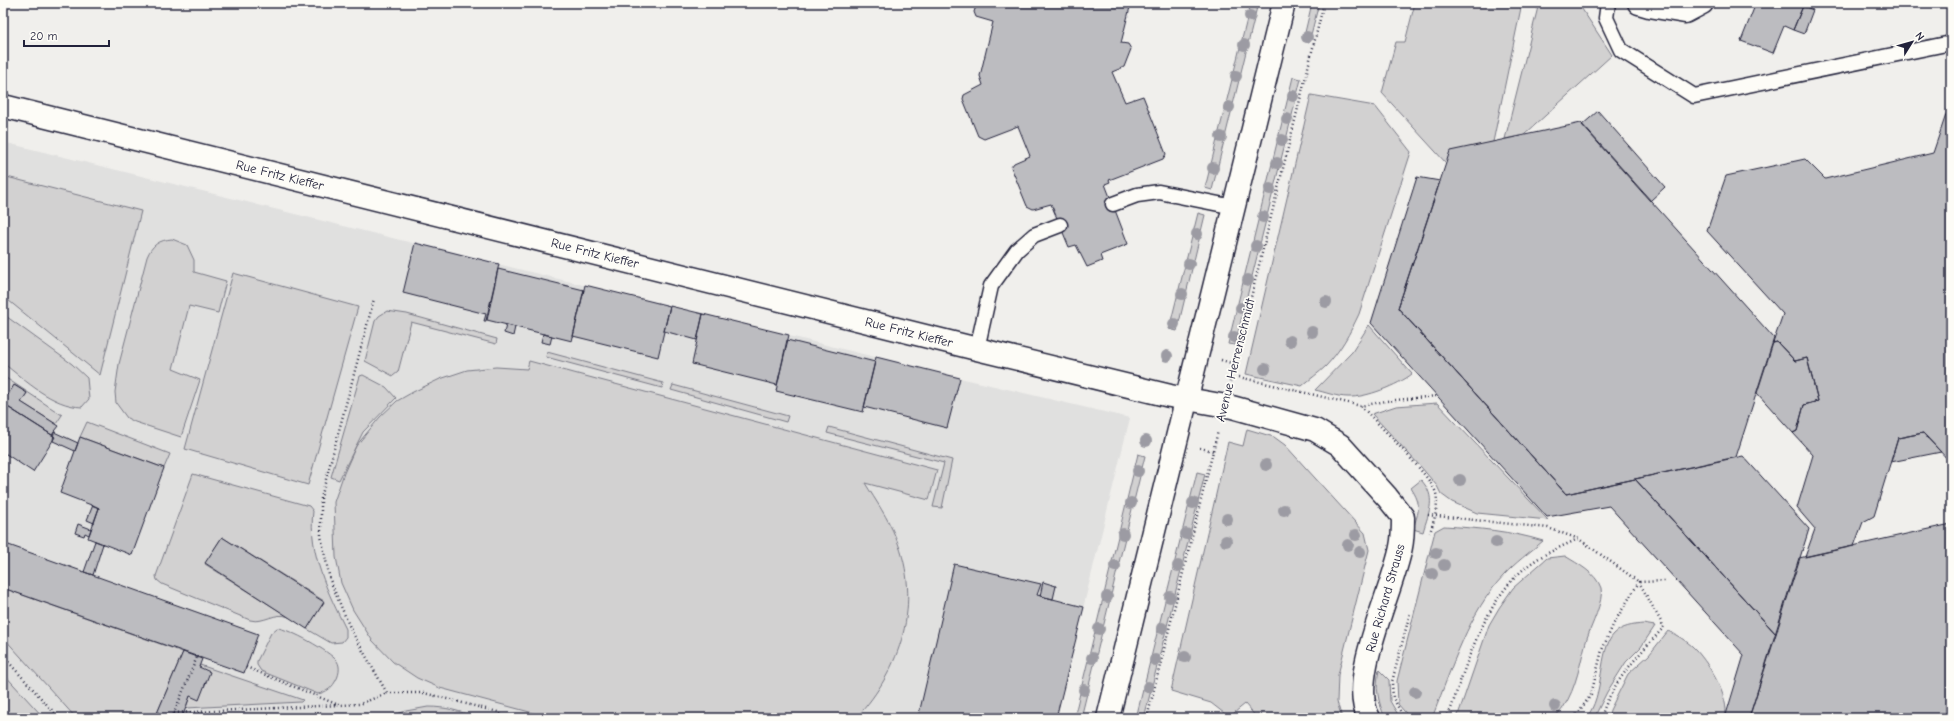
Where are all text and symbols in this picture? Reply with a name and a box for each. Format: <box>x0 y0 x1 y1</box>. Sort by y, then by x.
scale bar <box>24 22 109 48</box>
north arrow <box>1892 22 1932 62</box>
text: 20 m <box>30 29 58 43</box>
text: N <box>1912 30 1927 43</box>
street label: Rue Fritz Kieffer <box>235 157 326 193</box>
street label: Rue Fritz Kieffer <box>550 235 641 271</box>
street label: Avenue Herrenschmidt <box>1212 296 1258 423</box>
street label: Rue Fritz Kieffer <box>864 314 955 350</box>
street label: Rue Richard Strauss <box>1362 542 1408 654</box>

